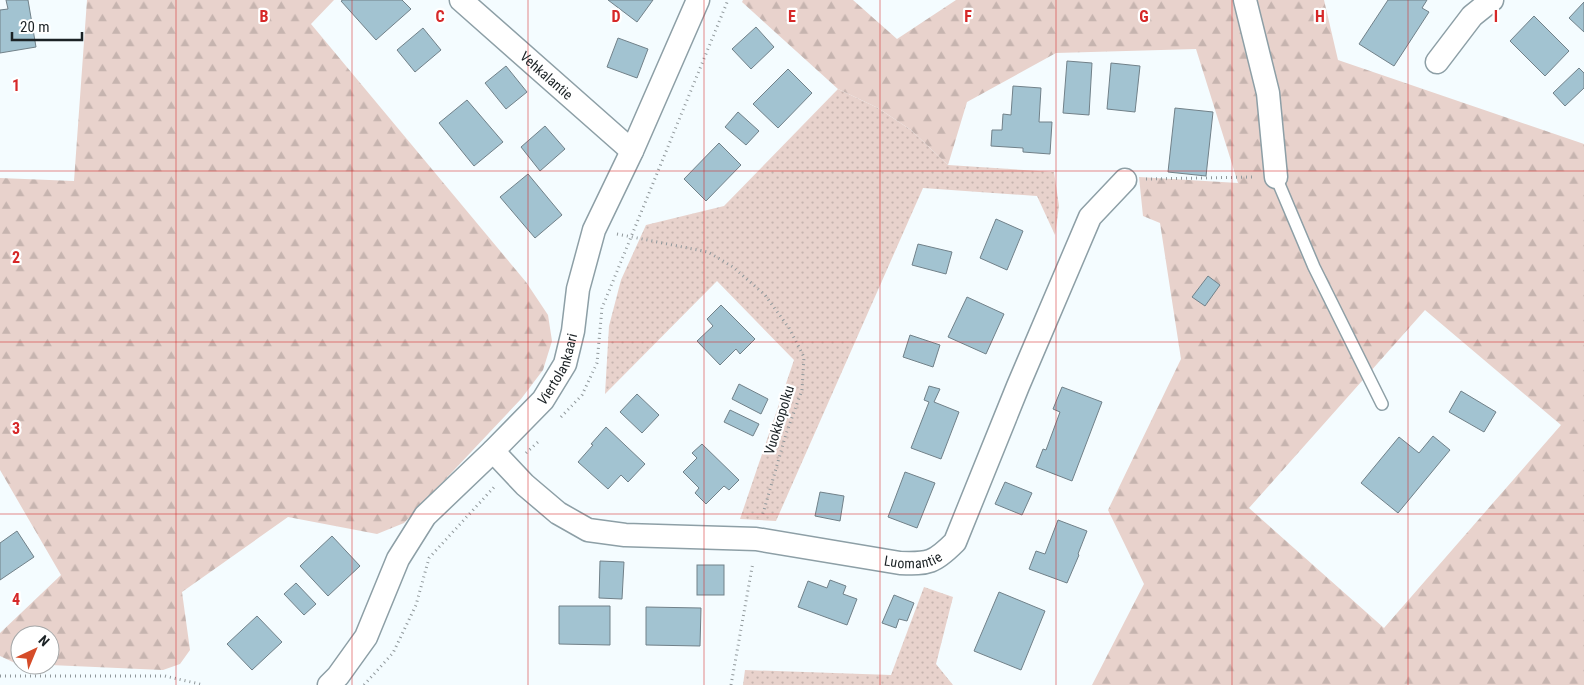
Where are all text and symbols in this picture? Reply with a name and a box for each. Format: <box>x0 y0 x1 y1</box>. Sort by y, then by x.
text: B <box>260 7 269 26</box>
text: C <box>435 7 445 26</box>
text: D <box>611 7 621 26</box>
text: E <box>788 7 796 26</box>
text: F <box>964 7 972 26</box>
text: G <box>1139 7 1149 26</box>
text: H <box>1315 7 1325 26</box>
text: I <box>1494 7 1498 26</box>
scale bar <box>12 10 82 42</box>
text: 20 m <box>20 18 50 36</box>
street label: Vehkalantie <box>517 48 576 103</box>
text: 1 <box>12 76 20 95</box>
text: 2 <box>12 248 20 267</box>
street label: Viertolankaari <box>535 332 580 408</box>
street label: Vuokkopolku <box>761 384 797 456</box>
text: 3 <box>12 419 20 438</box>
street label: Luomantie <box>883 548 945 571</box>
text: 4 <box>12 590 20 609</box>
north arrow <box>10 625 60 675</box>
text: N <box>35 632 53 649</box>

